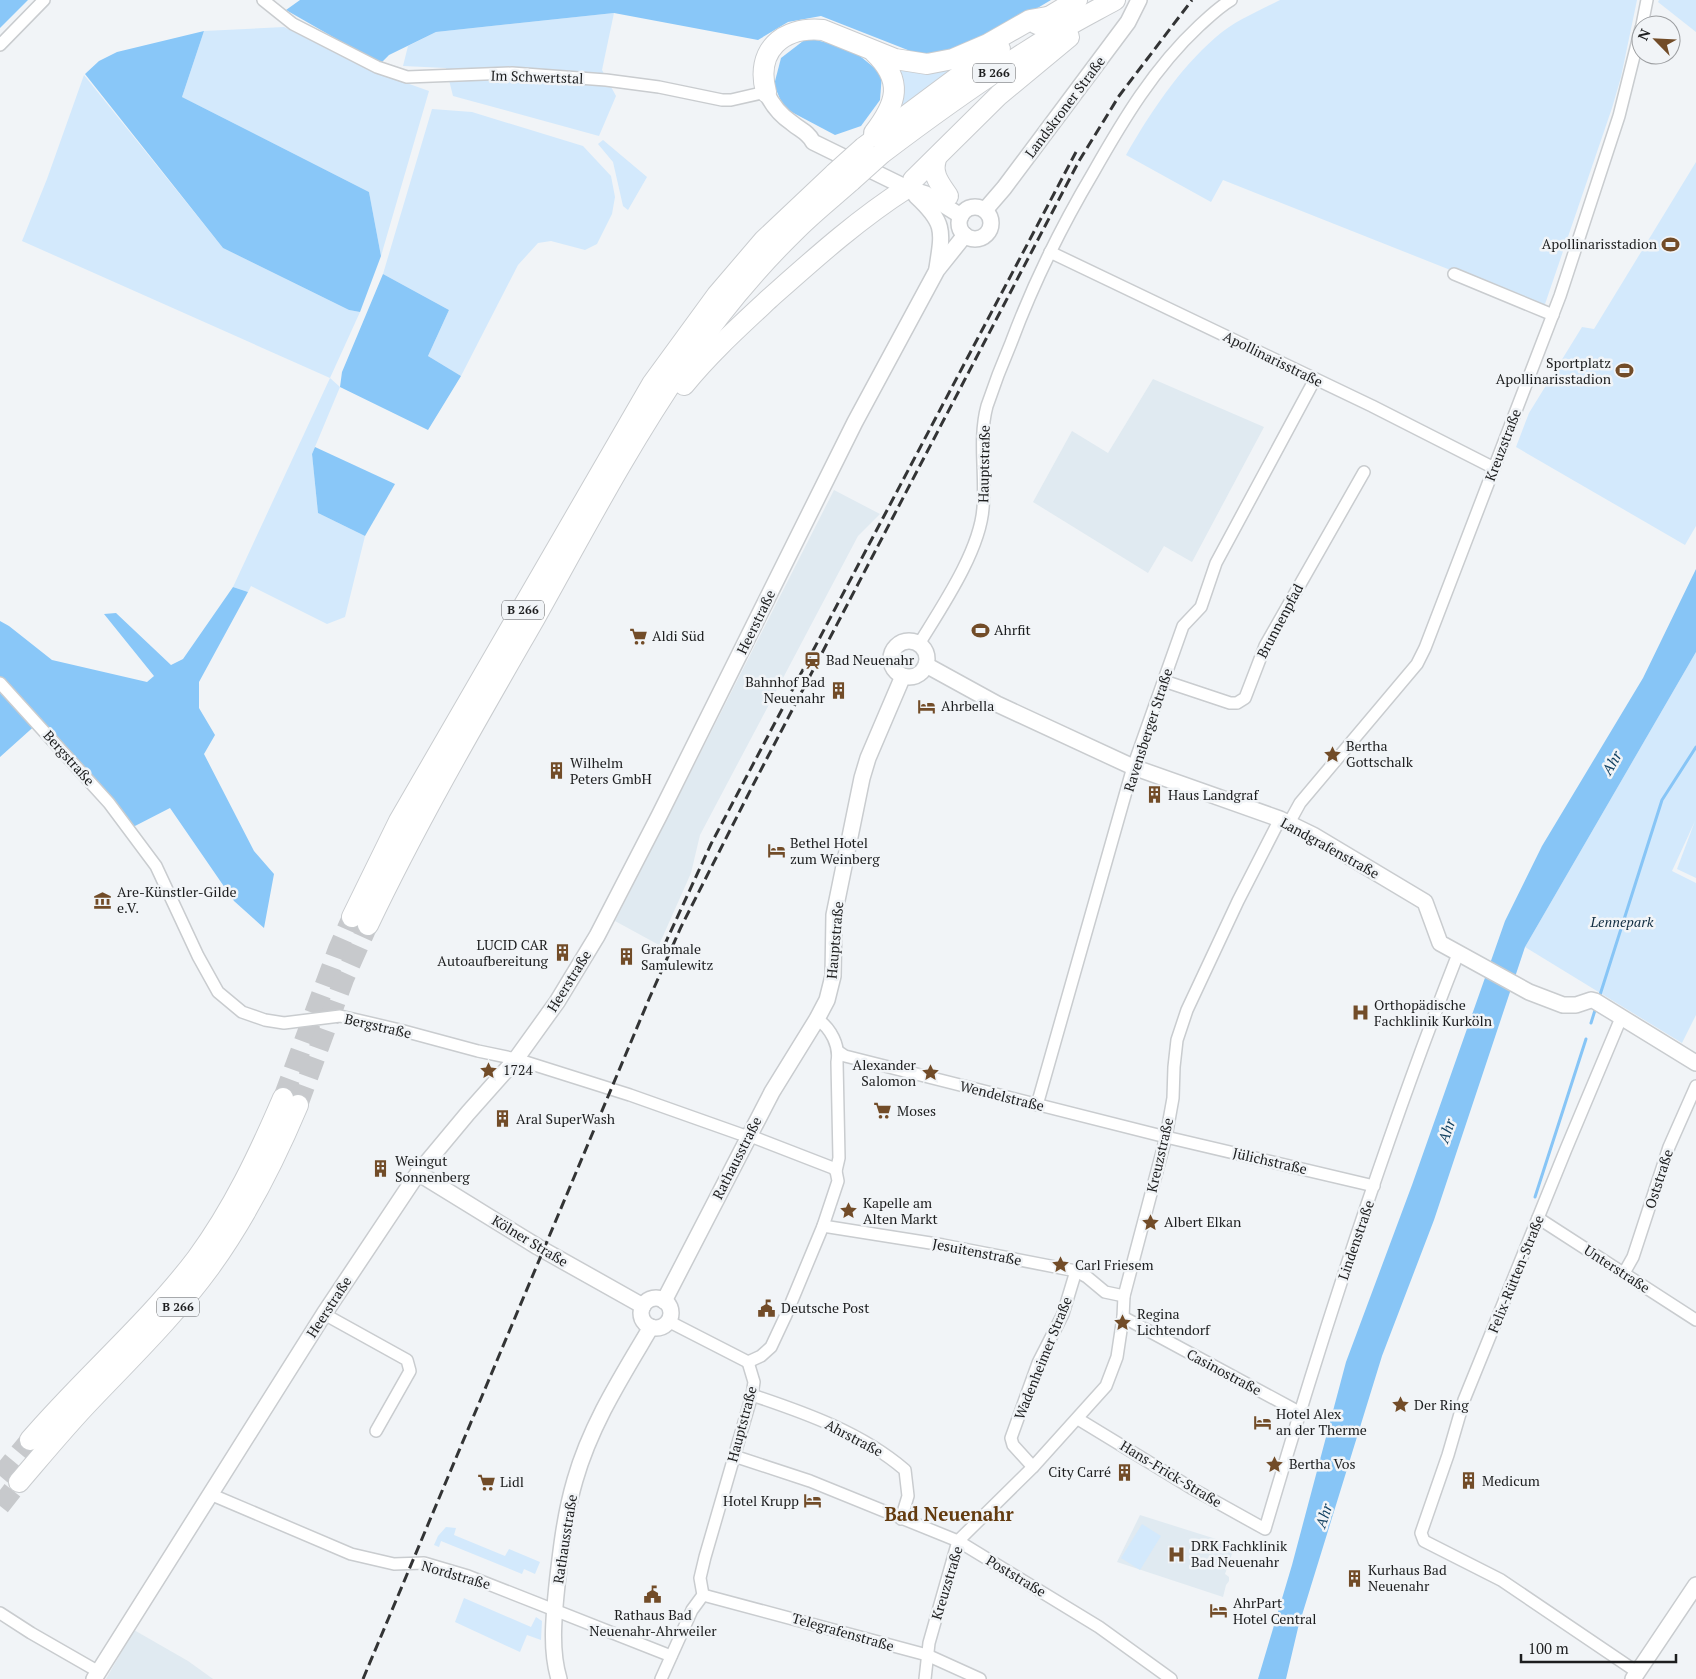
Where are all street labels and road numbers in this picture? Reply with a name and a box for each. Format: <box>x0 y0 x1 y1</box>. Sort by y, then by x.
street label: Landskroner Straße <box>1020 52 1109 161</box>
road number: B 266 <box>973 64 1015 82</box>
street label: Im Schwertstal <box>490 65 584 88</box>
street label: Apollinarisstraße <box>1220 326 1326 391</box>
street label: Kreuzstraße <box>1480 406 1525 484</box>
street label: Hauptstraße <box>973 425 994 503</box>
street label: Brunnenpfad <box>1252 580 1307 661</box>
street label: Heerstraße <box>732 586 779 657</box>
road number: B 266 <box>502 600 544 620</box>
street label: Ravensberger Straße <box>1119 666 1176 794</box>
street label: Bergstraße <box>40 726 99 789</box>
street label: Landgrafenstraße <box>1277 813 1383 883</box>
street label: Hauptstraße <box>822 900 847 980</box>
street label: Heerstraße <box>542 946 595 1015</box>
street label: Bergstraße <box>343 1009 413 1042</box>
street label: Wendelstraße <box>958 1076 1046 1115</box>
street label: Rathausstraße <box>708 1113 766 1202</box>
street label: Kreuzstraße <box>1142 1116 1177 1194</box>
street label: Jülichstraße <box>1231 1143 1309 1178</box>
street label: Oststraße <box>1640 1147 1677 1211</box>
street label: Lindenstraße <box>1333 1197 1378 1282</box>
street label: Kölner Straße <box>489 1210 572 1271</box>
street label: Felix-Rütten-Straße <box>1483 1212 1548 1336</box>
street label: Jesuitenstraße <box>931 1234 1023 1269</box>
street label: Unterstraße <box>1581 1240 1654 1297</box>
street label: Heerstraße <box>302 1272 355 1341</box>
street label: Wadenheimer Straße <box>1009 1294 1076 1422</box>
road number: B 266 <box>157 1298 199 1316</box>
street label: Casinostraße <box>1184 1344 1265 1399</box>
street label: Hauptstraße <box>722 1384 761 1464</box>
street label: Ahrstraße <box>822 1414 886 1461</box>
street label: Hans-Frick-Straße <box>1117 1436 1226 1511</box>
street label: Rathausstraße <box>548 1493 581 1585</box>
street label: Kreuzstraße <box>926 1544 967 1622</box>
street label: Poststraße <box>983 1550 1050 1601</box>
street label: Nordstraße <box>419 1556 493 1593</box>
street label: Telegrafenstraße <box>790 1608 896 1655</box>

